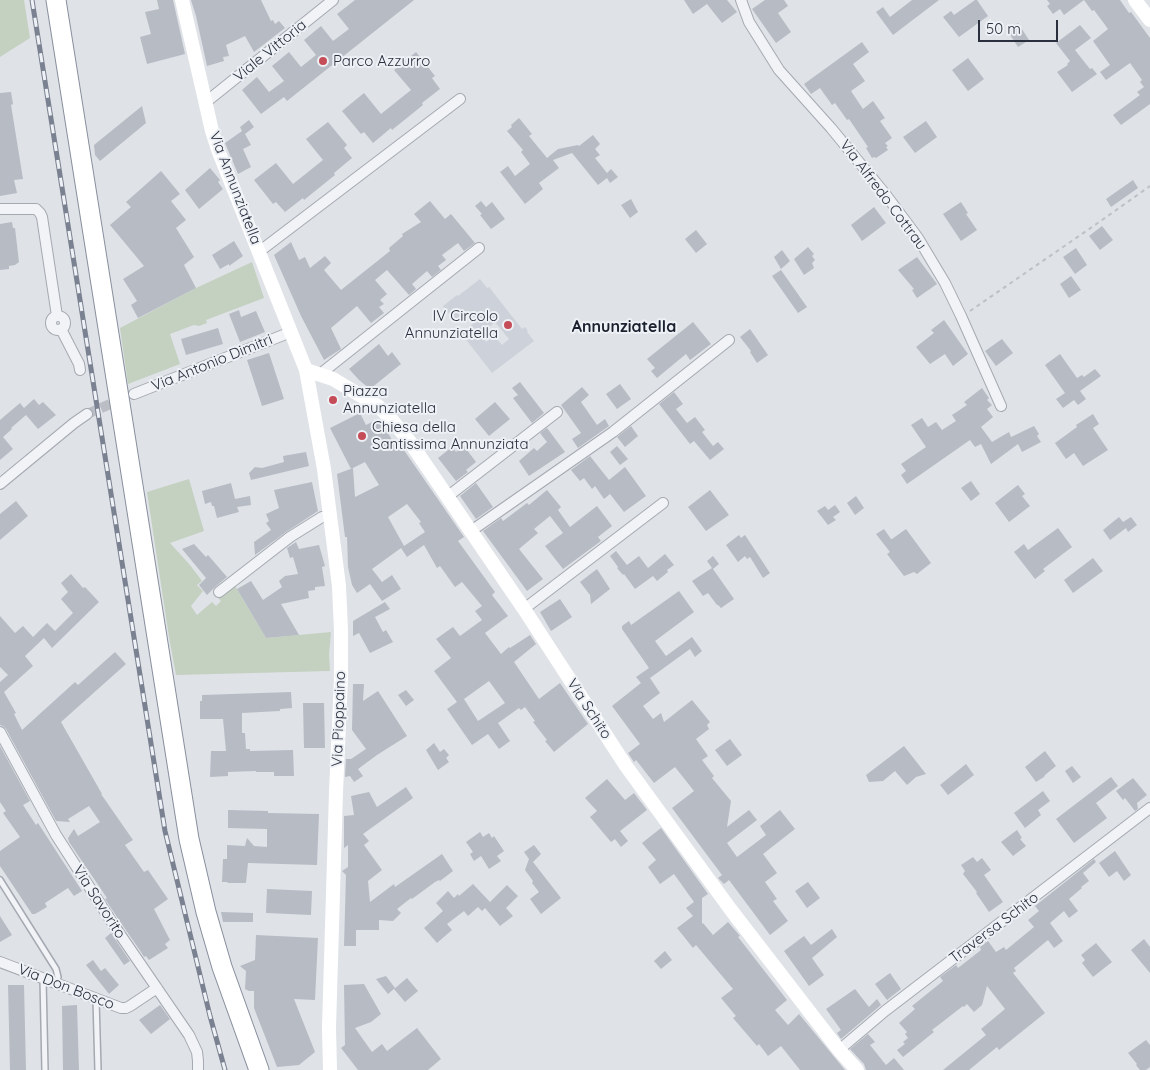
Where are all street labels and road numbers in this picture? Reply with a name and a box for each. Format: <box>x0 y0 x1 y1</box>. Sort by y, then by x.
street label: Viale Vittoria <box>230 16 310 86</box>
street label: Via Annunziatella <box>205 129 265 247</box>
street label: Via Alfredo Cottrau <box>836 136 930 254</box>
street label: Via Antonio Dimitri <box>149 331 275 395</box>
street label: Via Pioppaino <box>328 671 350 767</box>
street label: Via Schito <box>563 675 615 743</box>
street label: Via Savorito <box>69 862 129 942</box>
street label: Traversa Schito <box>946 889 1042 967</box>
street label: Via Don Bosco <box>15 960 117 1014</box>

